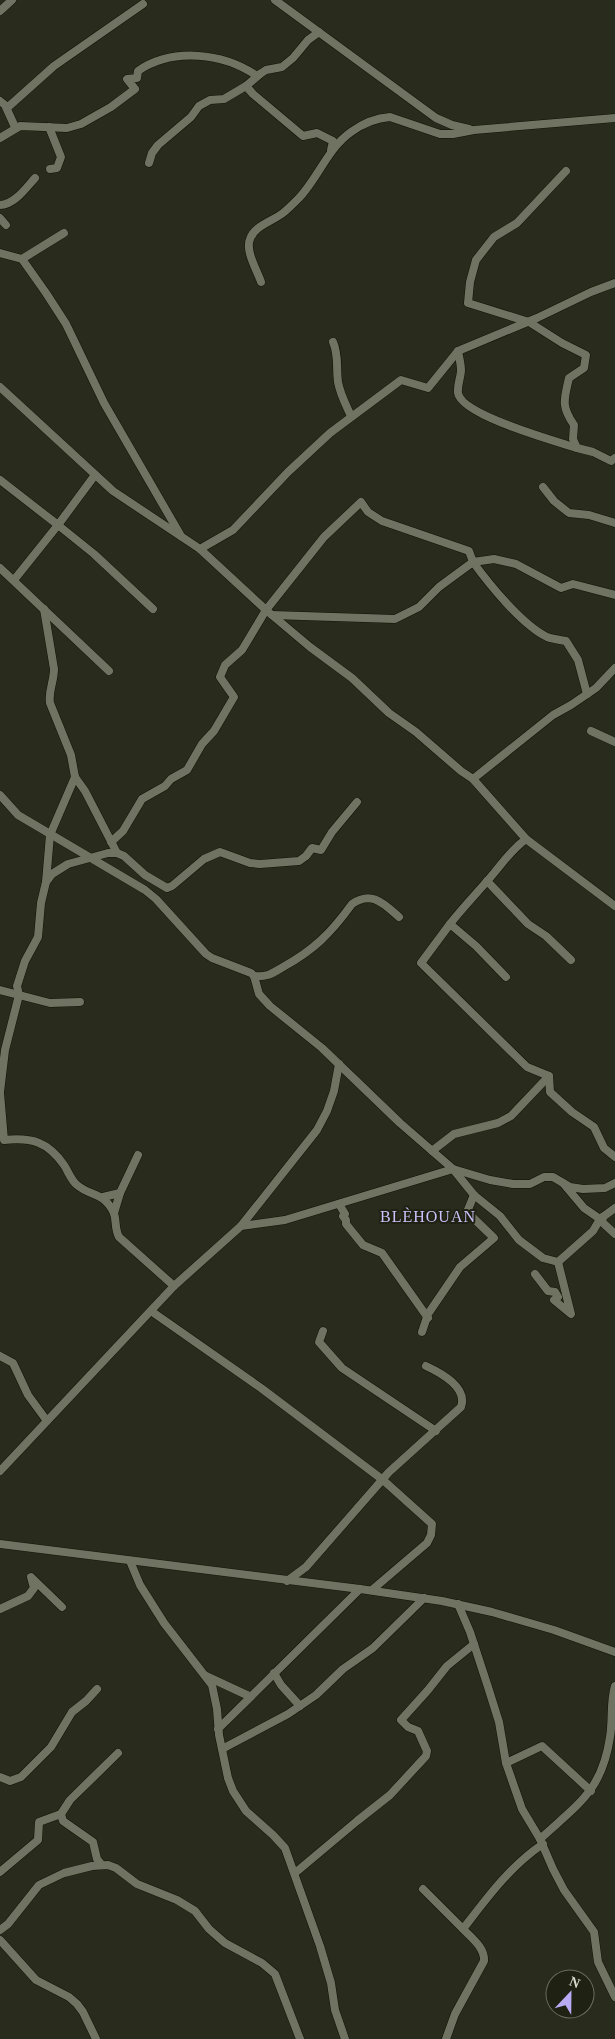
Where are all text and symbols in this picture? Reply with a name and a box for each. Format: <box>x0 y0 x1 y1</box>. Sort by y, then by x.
district label: BLÈHOUAN <box>380 1207 476 1225</box>
north arrow <box>545 1969 595 2019</box>
text: N <box>567 1974 582 1991</box>

